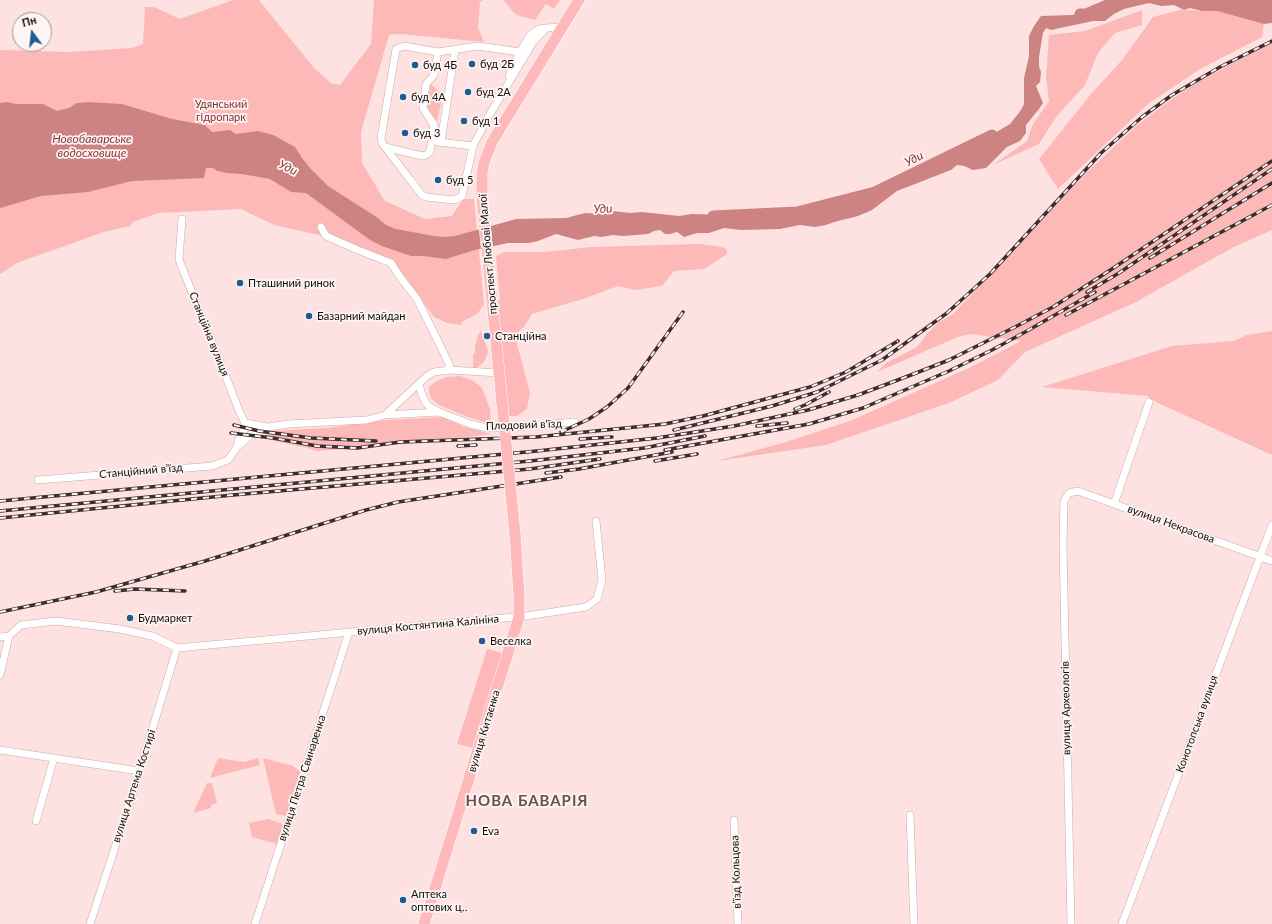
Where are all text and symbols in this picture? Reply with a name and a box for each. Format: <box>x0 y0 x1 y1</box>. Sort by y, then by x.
north arrow <box>12 12 52 52</box>
text: Пн <box>20 13 38 29</box>
place label: буд 2Б <box>480 57 514 71</box>
place label: буд 4Б <box>423 58 457 72</box>
marker: буд 2Б <box>467 59 477 69</box>
marker: буд 4Б <box>410 60 420 70</box>
place label: буд 2А <box>476 85 511 99</box>
marker: буд 2А <box>463 87 473 97</box>
place label: буд 4А <box>411 90 446 104</box>
marker: буд 4А <box>398 92 408 102</box>
park label: Удянський гідропарк <box>195 97 247 123</box>
place label: буд 1 <box>472 114 499 128</box>
marker: буд 1 <box>459 116 469 126</box>
place label: буд 3 <box>413 126 440 140</box>
marker: буд 3 <box>400 128 410 138</box>
water label: Новобаварське водосховище <box>52 132 132 160</box>
water label: Уди <box>902 148 926 170</box>
water label: Уди <box>276 157 300 179</box>
place label: буд 5 <box>446 173 473 187</box>
marker: буд 5 <box>433 175 443 185</box>
street label: проспект Любові Малої <box>476 193 500 315</box>
water label: Уди <box>593 201 613 217</box>
place label: Пташиний ринок <box>248 276 335 290</box>
marker: Пташиний ринок <box>235 278 245 288</box>
street label: Станційна вулиця <box>186 290 232 378</box>
place label: Базарний майдан <box>317 309 406 323</box>
marker: Базарний майдан <box>304 311 314 321</box>
place label: Станційна <box>495 329 547 343</box>
marker: Станційна <box>482 331 492 341</box>
street label: Плодовий в'їзд <box>486 417 562 433</box>
street label: Станційний в’їзд <box>99 461 183 481</box>
street label: вулиця Некрасова <box>1126 502 1216 546</box>
place label: Будмаркет <box>138 611 193 625</box>
street label: вулиця Костянтина Калініна <box>357 612 499 638</box>
marker: Будмаркет <box>125 613 135 623</box>
place label: Веселка <box>490 634 531 648</box>
marker: Веселка <box>477 636 487 646</box>
street label: вулиця Археологів <box>1059 661 1073 755</box>
street label: Конотопська вулиця <box>1173 673 1221 775</box>
street label: вулиця Китаєнка <box>465 688 503 774</box>
street label: вулиця Петра Свинаренка <box>275 713 329 843</box>
street label: вулиця Артема Костирі <box>110 728 158 844</box>
district label: НОВА БАВАРІЯ <box>465 792 589 810</box>
place label: Eva <box>482 824 499 838</box>
marker: Eva <box>469 826 479 836</box>
street label: в’їзд Кольцова <box>728 835 744 909</box>
place label: Аптека оптових ц‥ <box>411 887 468 913</box>
marker: Аптека оптових ц‥ <box>398 895 408 905</box>

